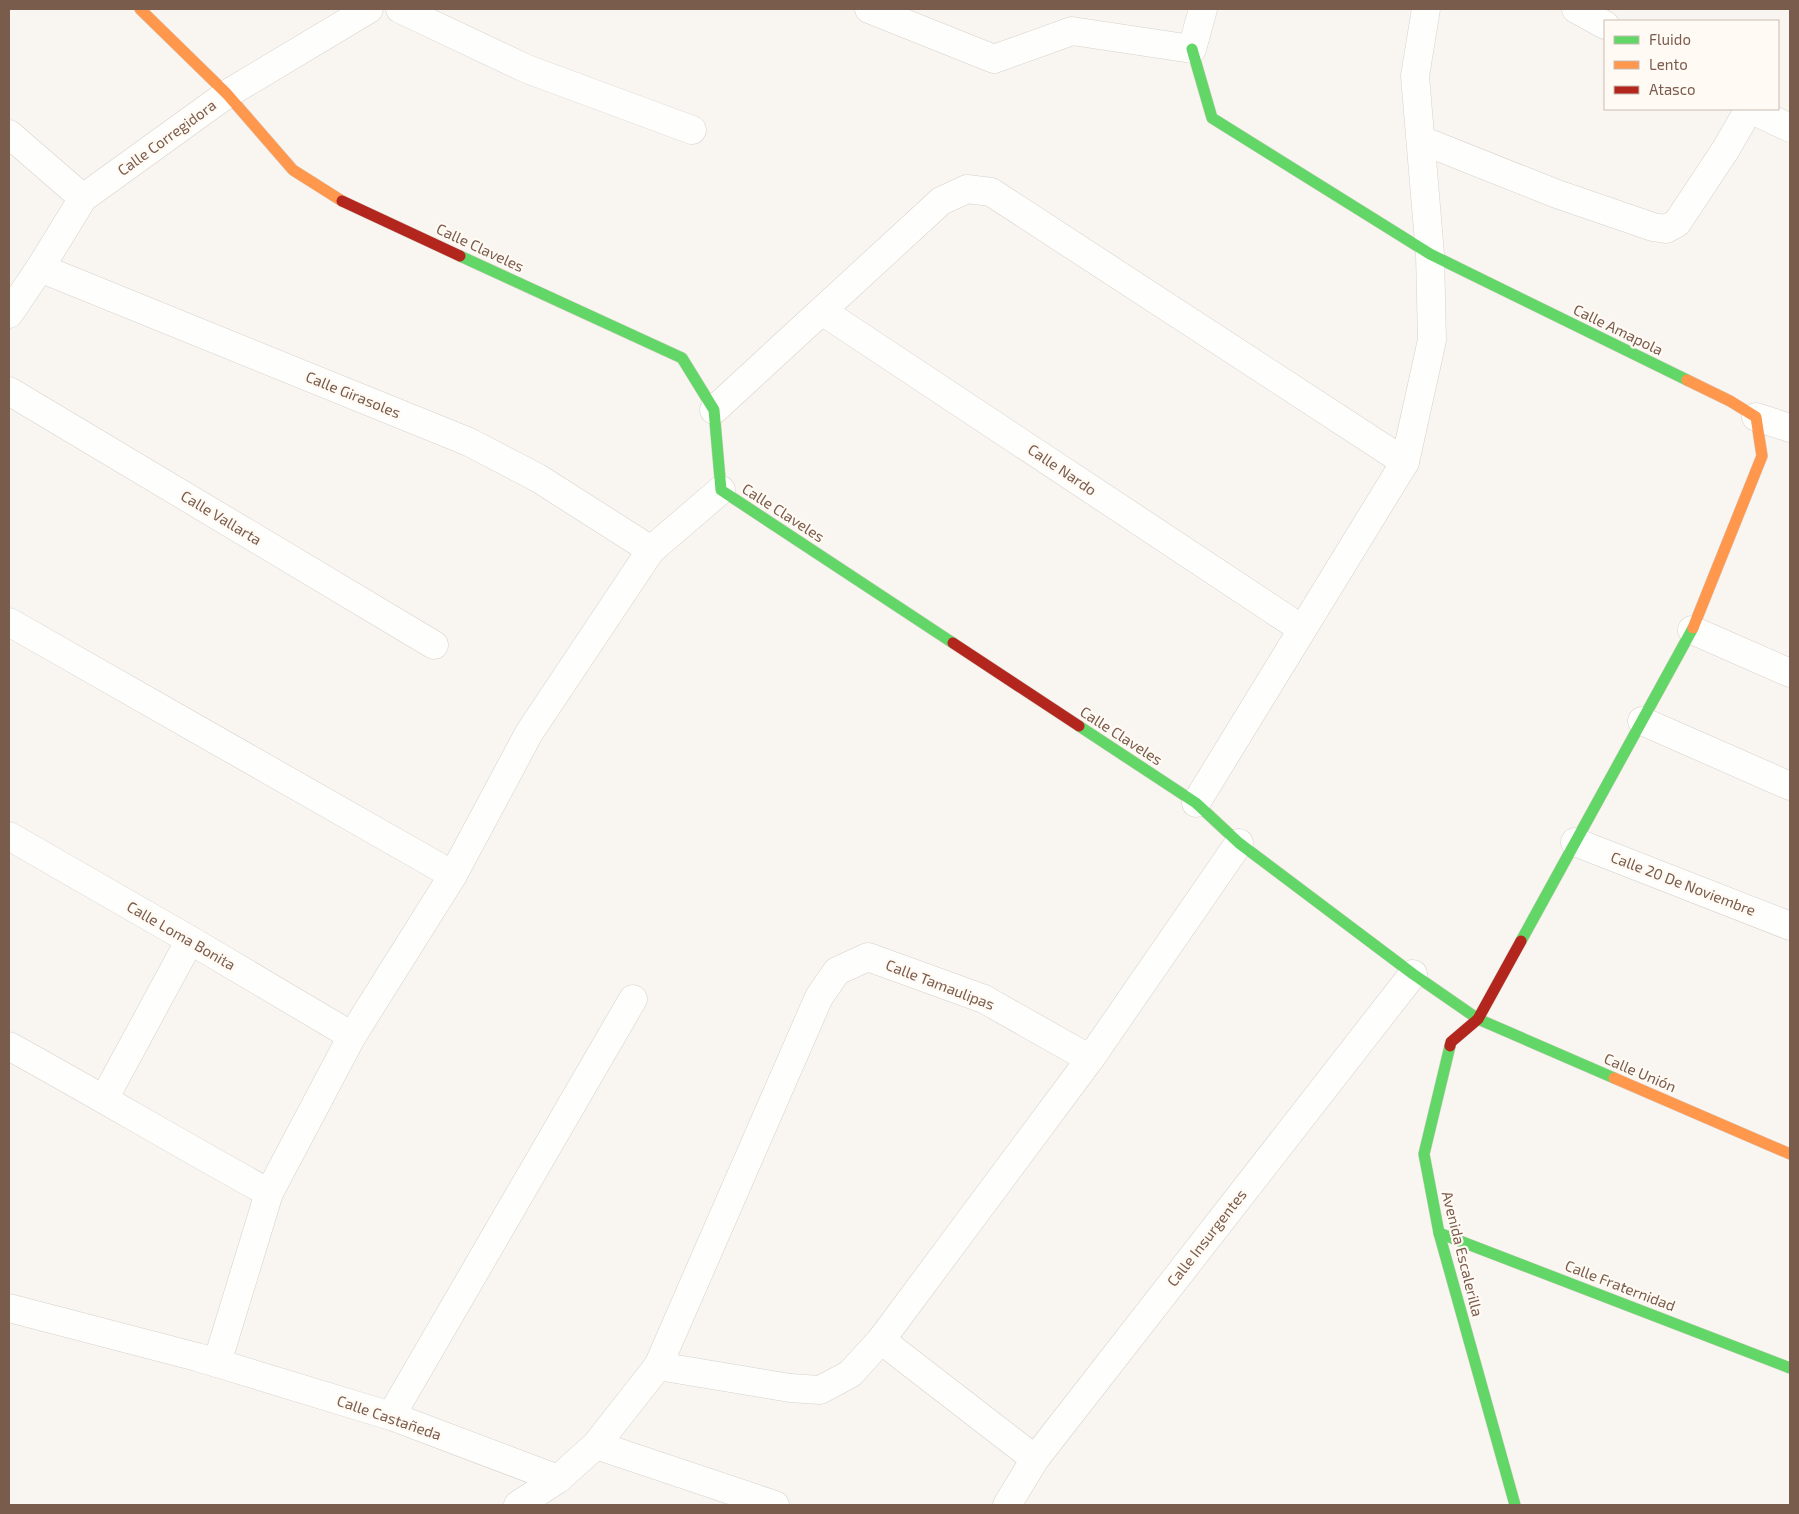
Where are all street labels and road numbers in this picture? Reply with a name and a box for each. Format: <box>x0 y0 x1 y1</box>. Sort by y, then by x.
street label: Calle Corregidora <box>114 95 219 179</box>
street label: Calle Claveles <box>434 219 527 275</box>
street label: Calle Amapola <box>1571 300 1666 359</box>
street label: Calle Girasoles <box>303 367 403 421</box>
street label: Calle Nardo <box>1025 440 1100 499</box>
street label: Calle Claveles <box>739 479 828 545</box>
street label: Calle Vallarta <box>178 486 265 548</box>
street label: Calle Claveles <box>1077 702 1166 768</box>
street label: Calle 20 De Noviembre <box>1608 847 1758 919</box>
street label: Calle Loma Bonita <box>124 897 239 973</box>
street label: Calle Tamaulipas <box>883 955 997 1013</box>
street label: Calle Unión <box>1602 1049 1679 1095</box>
street label: Calle Insurgentes <box>1163 1185 1250 1290</box>
street label: Avenida Escalerilla <box>1439 1189 1487 1318</box>
street label: Calle Fraternidad <box>1563 1256 1678 1314</box>
street label: Calle Castañeda <box>335 1391 444 1443</box>

